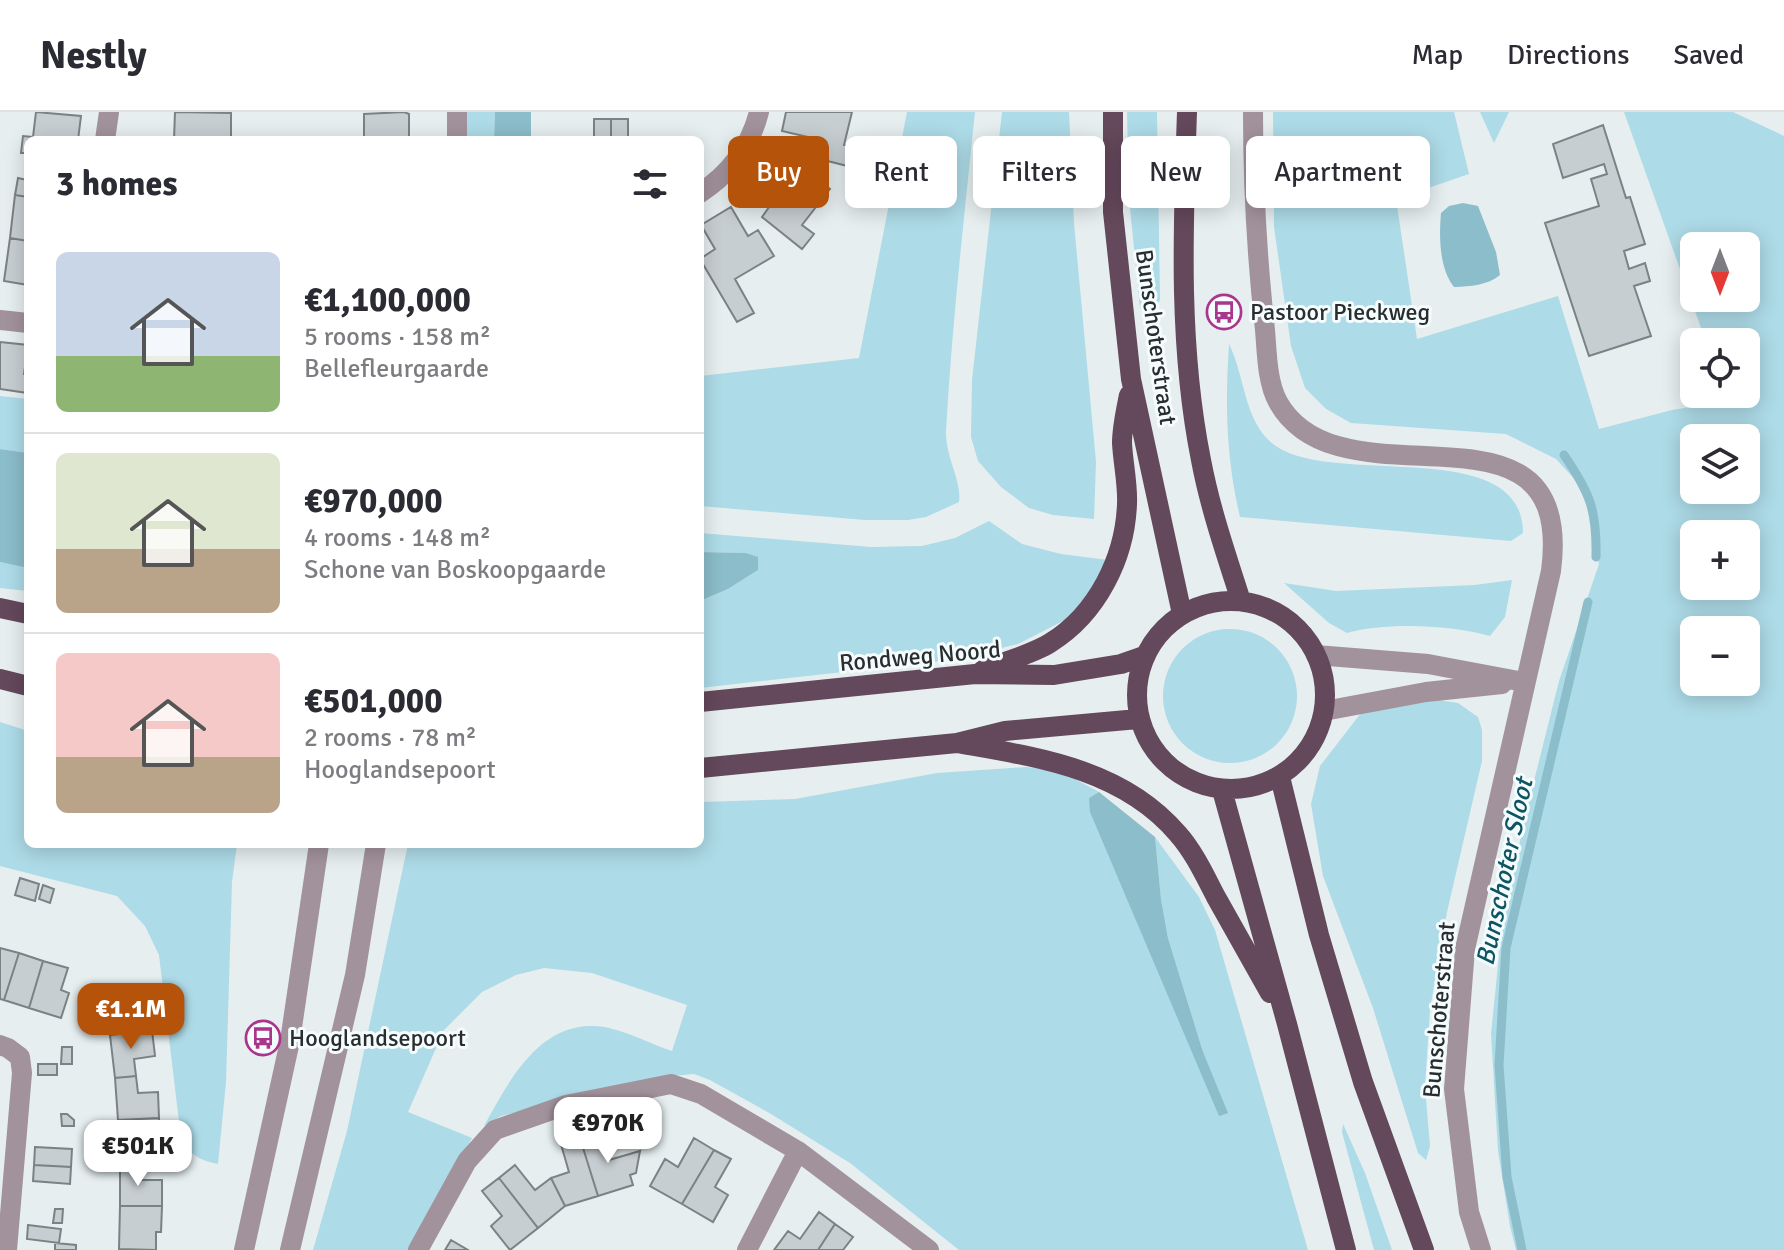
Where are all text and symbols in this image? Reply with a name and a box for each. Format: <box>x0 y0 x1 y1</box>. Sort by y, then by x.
text: Nestly <box>40 32 147 79</box>
text: Map <box>1411 38 1463 72</box>
text: Directions <box>1507 38 1629 72</box>
text: Saved <box>1673 38 1744 72</box>
chip: Buy <box>728 136 829 208</box>
chip: Rent <box>845 136 957 208</box>
chip: Filters <box>973 136 1105 208</box>
chip: New <box>1121 136 1230 208</box>
chip: Apartment <box>1246 136 1430 208</box>
icon: filters <box>628 162 672 206</box>
text: 3 homes <box>56 163 177 205</box>
north arrow <box>1680 232 1760 312</box>
map controls <box>1680 232 1760 696</box>
street label: Bunschoterstraat <box>1129 247 1183 427</box>
text: €1,100,000 <box>304 279 471 321</box>
icon: home <box>120 284 216 380</box>
bus stop icon: Pastoor Pieckweg <box>1205 293 1243 331</box>
place label: Pastoor Pieckweg <box>1250 297 1430 327</box>
text: 5 rooms · 158 m² <box>304 321 491 353</box>
button: locate <box>1680 328 1760 408</box>
text: Bellefleurgaarde <box>304 353 489 385</box>
button: layers <box>1680 424 1760 504</box>
text: €970,000 <box>304 480 443 522</box>
icon: home <box>120 485 216 581</box>
button: + <box>1680 520 1760 600</box>
text: 4 rooms · 148 m² <box>304 522 491 554</box>
text: Schone van Boskoopgaarde <box>304 554 606 586</box>
button: − <box>1680 616 1760 696</box>
street label: Rondweg Noord <box>838 634 1002 678</box>
text: €501,000 <box>304 680 443 722</box>
icon: home <box>120 685 216 781</box>
text: 2 rooms · 78 m² <box>304 722 477 754</box>
text: Hooglandsepoort <box>304 754 496 786</box>
water label: Bunschoter Sloot <box>1470 773 1541 968</box>
street label: Bunschoterstraat <box>1416 921 1462 1099</box>
pin: €1.1M <box>75 983 187 1051</box>
text: €1.1M <box>95 993 167 1025</box>
bus stop icon: Hooglandsepoort <box>244 1019 282 1057</box>
place label: Hooglandsepoort <box>289 1023 466 1053</box>
pin: €970K <box>552 1097 664 1165</box>
text: €970K <box>572 1107 644 1139</box>
pin: €501K <box>82 1120 194 1188</box>
text: €501K <box>102 1130 174 1162</box>

